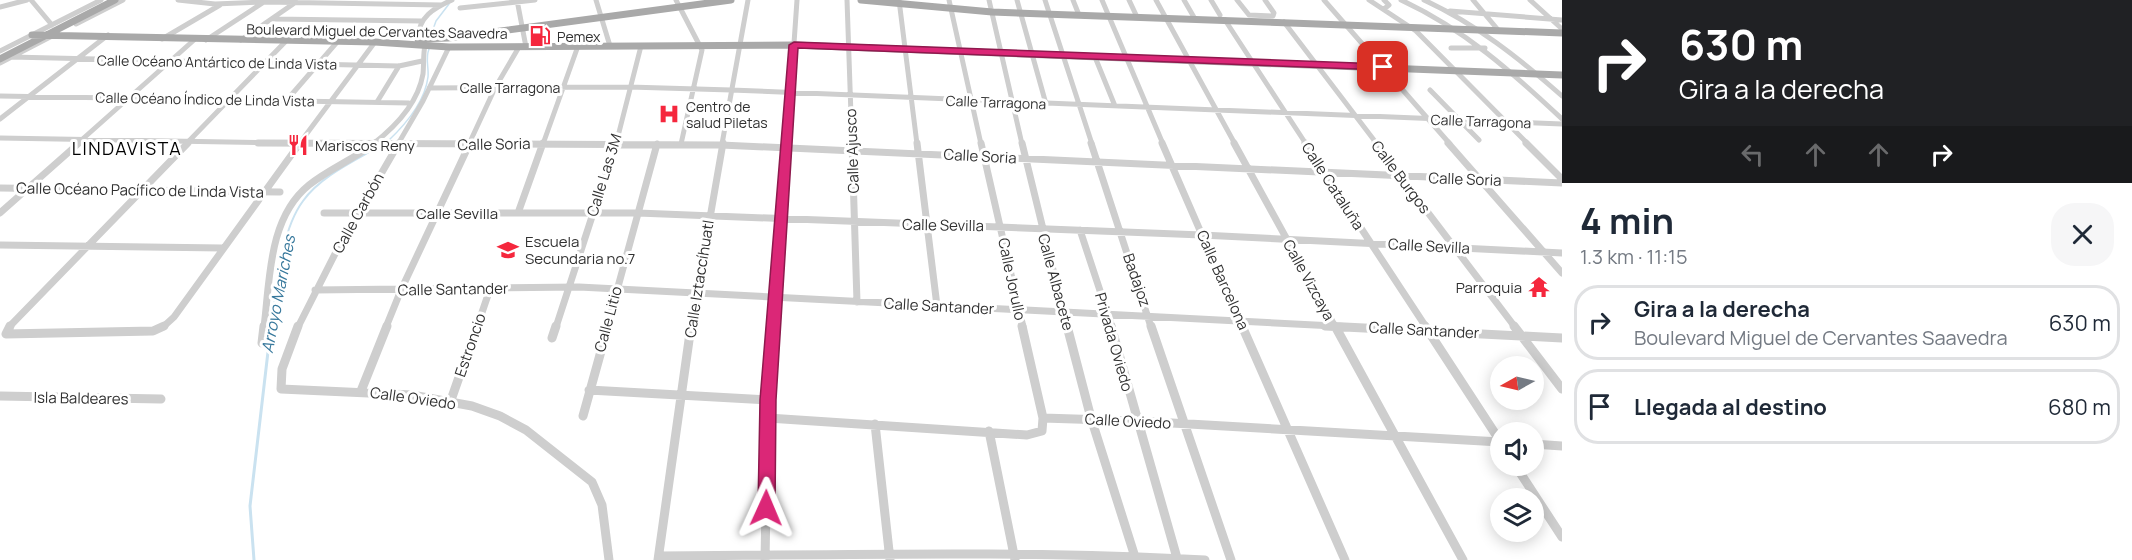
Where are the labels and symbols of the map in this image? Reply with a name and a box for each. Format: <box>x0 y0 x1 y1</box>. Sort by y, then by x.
street label: Boulevard Miguel de Cervantes Saavedra <box>246 19 508 43</box>
fuel station icon: Pemex <box>528 24 552 48</box>
place label: Pemex <box>557 27 601 46</box>
pin <box>1357 41 1408 92</box>
street label: Calle Océano Antártico de Linda Vista <box>97 50 337 74</box>
street label: Calle Tarragona <box>460 78 560 97</box>
street label: Calle Océano Índico de Linda Vista <box>95 88 315 110</box>
street label: Calle Tarragona <box>945 91 1047 113</box>
place label: Centro de salud Piletas <box>686 97 768 132</box>
hospital icon: Centro de salud Piletas <box>657 102 681 126</box>
street label: Calle Ajusco <box>840 108 864 194</box>
street label: Calle Tarragona <box>1430 110 1532 132</box>
street label: Calle Las 3M <box>581 131 627 219</box>
restaurant icon: Mariscos Reny <box>286 133 310 157</box>
street label: Calle Soria <box>457 133 531 155</box>
place label: Mariscos Reny <box>315 135 415 156</box>
district label: LINDAVISTA <box>72 136 182 160</box>
street label: Calle Burgos <box>1367 136 1436 218</box>
street label: Calle Cataluña <box>1297 138 1369 234</box>
street label: Calle Soria <box>943 144 1017 168</box>
street label: Calle Soria <box>1428 167 1502 191</box>
street label: Calle Carbón <box>327 169 389 257</box>
street label: Calle Océano Pacífico de Linda Vista <box>16 177 264 203</box>
street label: Calle Sevilla <box>416 203 498 224</box>
street label: Calle Sevilla <box>902 214 984 236</box>
street label: Calle Iztaccíhuatl <box>679 219 719 339</box>
street label: Calle Barcelona <box>1192 227 1254 333</box>
place label: Escuela Secundaria no.7 <box>525 231 635 269</box>
street label: Calle Albacete <box>1033 231 1079 333</box>
water label: Arroyo Mariches <box>256 232 300 355</box>
street label: Calle Sevilla <box>1387 233 1471 259</box>
street label: Calle Jorullo <box>993 236 1031 322</box>
street label: Calle Vizcaya <box>1278 236 1340 324</box>
school or university icon: Escuela Secundaria no.7 <box>496 238 520 262</box>
street label: Badajoz <box>1118 251 1156 309</box>
temple icon: Parroquia <box>1527 275 1551 299</box>
place label: Parroquia <box>1456 277 1522 298</box>
street label: Calle Santander <box>398 278 509 300</box>
street label: Calle Litio <box>589 284 627 354</box>
street label: Privada Oviedo <box>1090 290 1138 394</box>
street label: Calle Santander <box>883 293 995 319</box>
street label: Estroncio <box>449 310 491 380</box>
street label: Calle Santander <box>1368 317 1480 343</box>
north arrow <box>1490 356 1544 410</box>
street label: Calle Oviedo <box>369 382 457 414</box>
street label: Isla Baldeares <box>33 387 129 409</box>
street label: Calle Oviedo <box>1084 408 1172 434</box>
position arrow <box>734 476 798 540</box>

